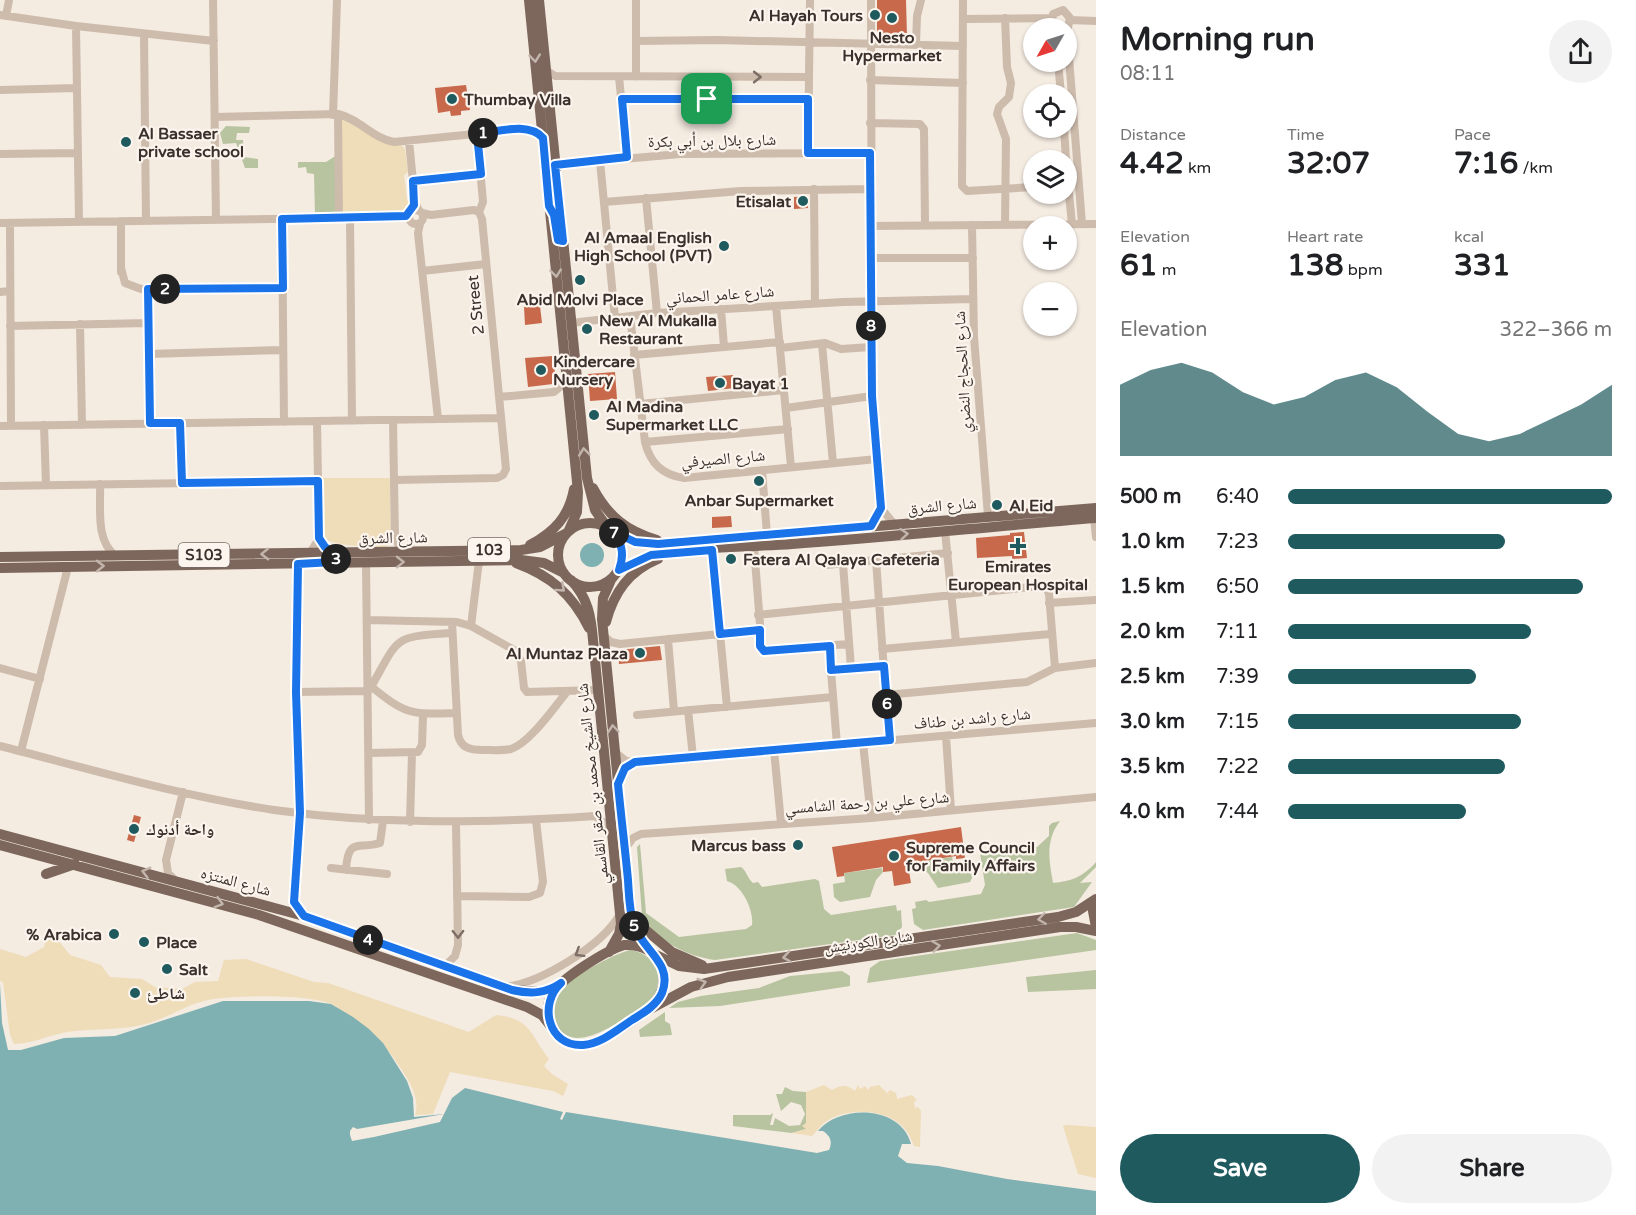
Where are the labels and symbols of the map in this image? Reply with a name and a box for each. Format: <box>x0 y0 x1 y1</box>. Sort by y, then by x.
place label: Al Hayah Tours <box>749 6 863 26</box>
marker: Al Hayah Tours <box>868 8 882 22</box>
marker: Nesto Hypermarket <box>885 11 899 25</box>
north arrow <box>1023 18 1077 72</box>
place label: Nesto Hypermarket <box>842 28 943 66</box>
one-way arrow <box>528 54 540 63</box>
one-way arrow <box>753 71 762 83</box>
pin <box>681 73 732 124</box>
place label: Thumbay Villa <box>463 90 571 110</box>
marker: Thumbay Villa <box>445 92 459 106</box>
pin: 1 <box>468 118 498 148</box>
place label: Al Bassaer private school <box>138 124 244 162</box>
street label: شارع بلال بن أبي بكرة <box>648 130 776 154</box>
marker: Al Bassaer private school <box>119 135 133 149</box>
place label: Etisalat <box>735 192 792 212</box>
marker: Etisalat <box>796 194 810 208</box>
place label: Al Amaal English High School (PVT) <box>574 228 712 266</box>
marker: Al Amaal English High School (PVT) <box>717 239 731 253</box>
one-way arrow <box>549 269 562 278</box>
marker: Abid Molvi Place <box>573 273 587 287</box>
pin: 2 <box>150 274 180 304</box>
street label: 2 Street <box>463 274 489 336</box>
street label: شارع عامر الحماني <box>665 281 775 311</box>
place label: Abid Molvi Place <box>517 290 643 310</box>
street label: شارع الحجاج النضري <box>950 310 978 433</box>
place label: New Al Mukalla Restaurant <box>599 311 717 349</box>
pin: 8 <box>856 311 886 341</box>
marker: New Al Mukalla Restaurant <box>580 322 594 336</box>
place label: Kindercare Nursery <box>553 352 635 390</box>
marker: Kindercare Nursery <box>534 363 548 377</box>
place label: Bayat 1 <box>732 374 790 394</box>
marker: Bayat 1 <box>713 376 727 390</box>
place label: Al Madina Supermarket LLC <box>606 397 738 435</box>
marker: Al Madina Supermarket LLC <box>587 408 601 422</box>
street label: شارع الصيرفي <box>680 445 766 475</box>
one-way arrow <box>578 448 591 457</box>
marker: Anbar Supermarket <box>752 474 766 488</box>
place label: Anbar Supermarket <box>684 491 835 511</box>
street label: شارع الشرق <box>907 493 977 519</box>
place label: Al Eid <box>1009 496 1053 516</box>
marker: Al Eid <box>990 498 1004 512</box>
pin: 7 <box>599 518 629 548</box>
street label: شارع الشرق <box>358 527 428 549</box>
one-way arrow <box>899 528 908 541</box>
marker: Emirates European Hospital <box>1009 537 1027 555</box>
road number: 103 <box>468 538 510 562</box>
road number: S103 <box>178 543 230 567</box>
pin: 3 <box>321 544 351 574</box>
one-way arrow <box>261 548 270 560</box>
place label: Fatera Al Qalaya Cafeteria <box>743 550 940 570</box>
marker: Fatera Al Qalaya Cafeteria <box>724 552 738 566</box>
one-way arrow <box>396 556 405 569</box>
place label: Emirates European Hospital <box>948 557 1088 595</box>
one-way arrow <box>96 560 105 573</box>
one-way arrow <box>554 581 565 592</box>
place label: Al Muntaz Plaza <box>506 644 628 664</box>
marker: Al Muntaz Plaza <box>633 646 647 660</box>
street label: شارع الشيخ محمد بن صقر القاسمي <box>572 682 616 885</box>
pin: 6 <box>872 689 902 719</box>
street label: شارع راشد بن طناف <box>913 704 1032 734</box>
one-way arrow <box>607 724 620 734</box>
street label: شارع علي بن رحمة الشامسي <box>784 787 950 821</box>
place label: واحة أدنوك <box>146 820 214 840</box>
marker: واحة أدنوك <box>127 822 141 836</box>
place label: Marcus bass <box>691 836 786 856</box>
marker: Marcus bass <box>791 838 805 852</box>
place label: Supreme Council for Family Affairs <box>905 838 1035 876</box>
marker: Supreme Council for Family Affairs <box>887 849 901 863</box>
street label: شارع المنتزه <box>198 863 273 901</box>
one-way arrow <box>141 867 152 879</box>
one-way arrow <box>214 895 224 908</box>
pin: 5 <box>619 911 649 941</box>
one-way arrow <box>1038 913 1047 925</box>
place label: % Arabica <box>26 925 102 945</box>
pin: 4 <box>353 925 383 955</box>
street label: شارع الكورنيش <box>823 926 914 958</box>
marker: % Arabica <box>107 927 121 941</box>
one-way arrow <box>452 930 464 939</box>
place label: Place <box>156 933 197 953</box>
marker: Place <box>137 935 151 949</box>
one-way arrow <box>931 940 941 953</box>
one-way arrow <box>575 945 585 957</box>
one-way arrow <box>782 950 791 962</box>
place label: Salt <box>179 960 209 980</box>
marker: Salt <box>160 962 174 976</box>
one-way arrow <box>696 978 707 990</box>
place label: شاطئ <box>147 984 185 1004</box>
marker: شاطئ <box>128 986 142 1000</box>

